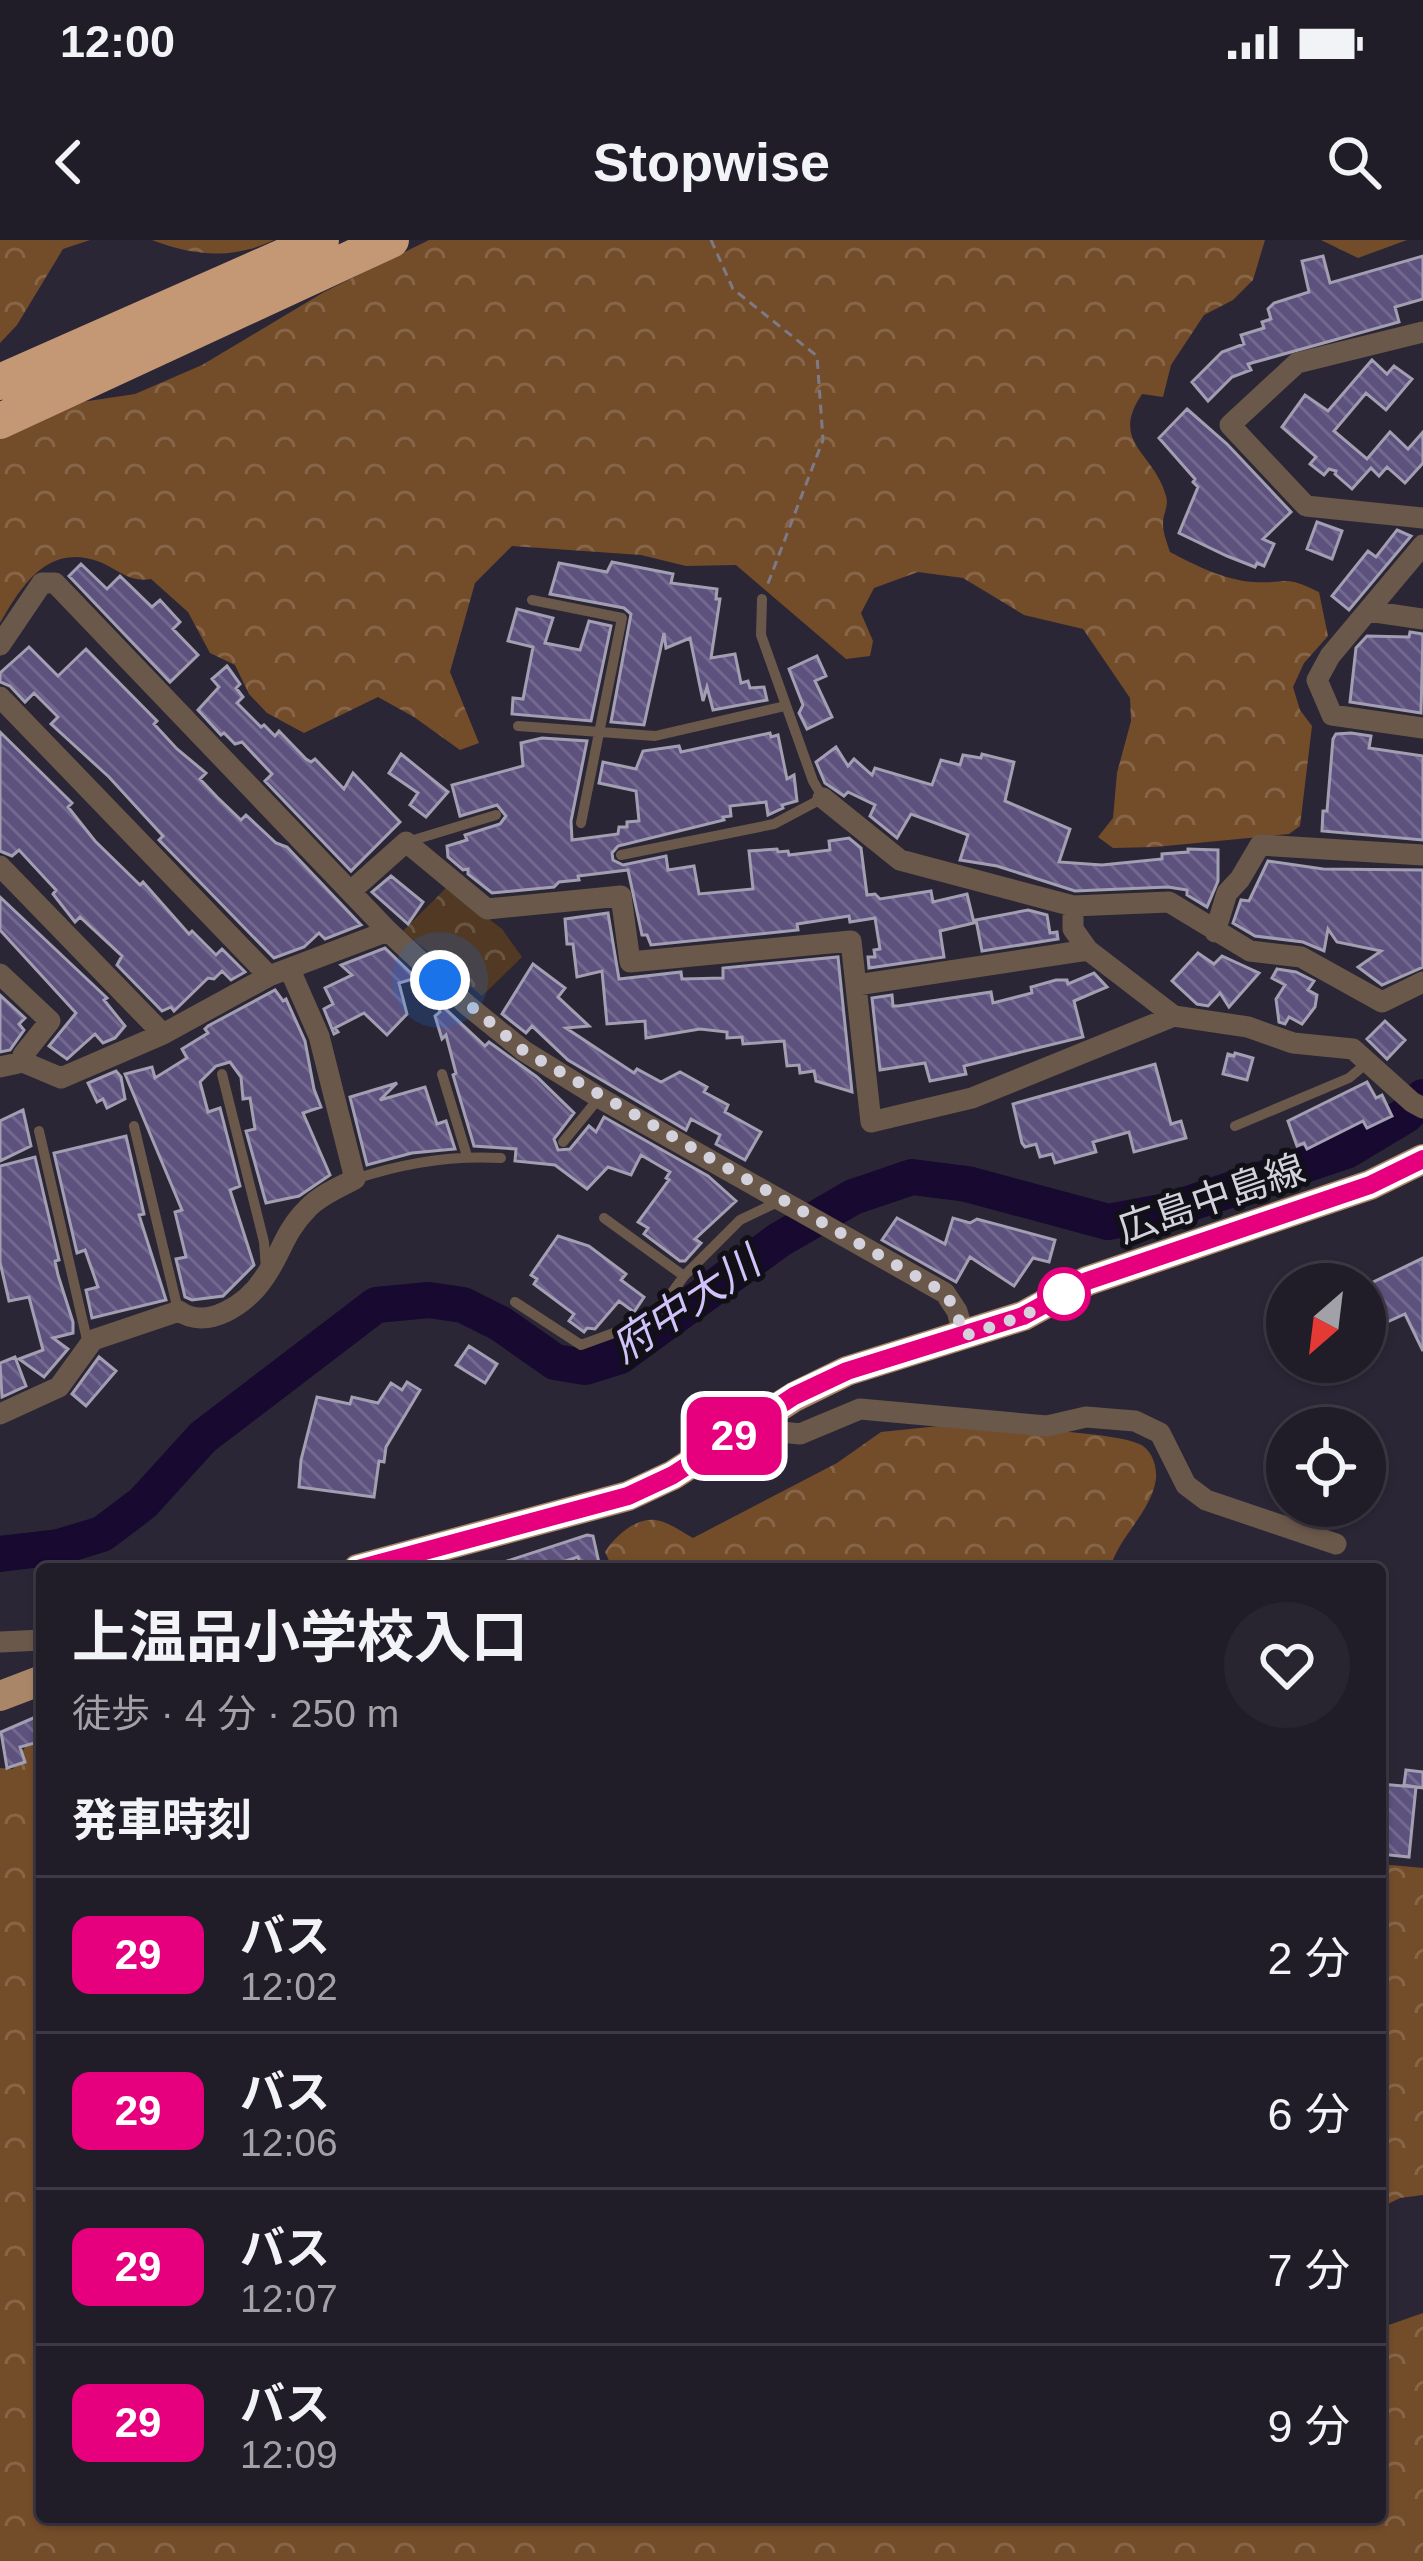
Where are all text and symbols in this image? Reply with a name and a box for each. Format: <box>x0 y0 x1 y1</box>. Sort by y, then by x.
text: 12:00 <box>60 16 175 67</box>
icon: back <box>36 129 102 195</box>
icon: search <box>1321 129 1387 195</box>
text: Stopwise <box>593 132 830 192</box>
your location <box>410 950 470 1010</box>
street label: 広島中島線 <box>1112 1146 1310 1251</box>
water label: 府中大川 <box>602 1236 771 1371</box>
north arrow <box>1266 1263 1386 1383</box>
map controls <box>1266 1263 1386 1527</box>
unlabelled marker <box>1039 1269 1089 1319</box>
line badge: 29 <box>680 1397 788 1475</box>
button: locate <box>1266 1407 1386 1527</box>
text: 29 <box>711 1412 757 1459</box>
button: heart <box>1224 1602 1350 1728</box>
text: 上温品小学校入口 <box>72 1605 528 1669</box>
text: 徒歩 · 4 分 · 250 m <box>72 1692 399 1735</box>
text: 発車時刻 <box>72 1795 252 1846</box>
text: バス <box>240 1911 330 1962</box>
text: 29 <box>115 1931 161 1978</box>
text: 2 分 <box>1267 1933 1350 1984</box>
text: 12:02 <box>240 1965 338 2008</box>
text: バス <box>240 2067 330 2118</box>
text: 29 <box>115 2087 161 2134</box>
text: 6 分 <box>1267 2089 1350 2140</box>
text: 12:06 <box>240 2121 338 2164</box>
text: バス <box>240 2223 330 2274</box>
text: 29 <box>115 2243 161 2290</box>
text: 7 分 <box>1267 2245 1350 2296</box>
text: 12:07 <box>240 2277 338 2320</box>
text: バス <box>240 2379 330 2430</box>
text: 29 <box>115 2399 161 2446</box>
text: 9 分 <box>1267 2401 1350 2452</box>
text: 12:09 <box>240 2433 338 2476</box>

